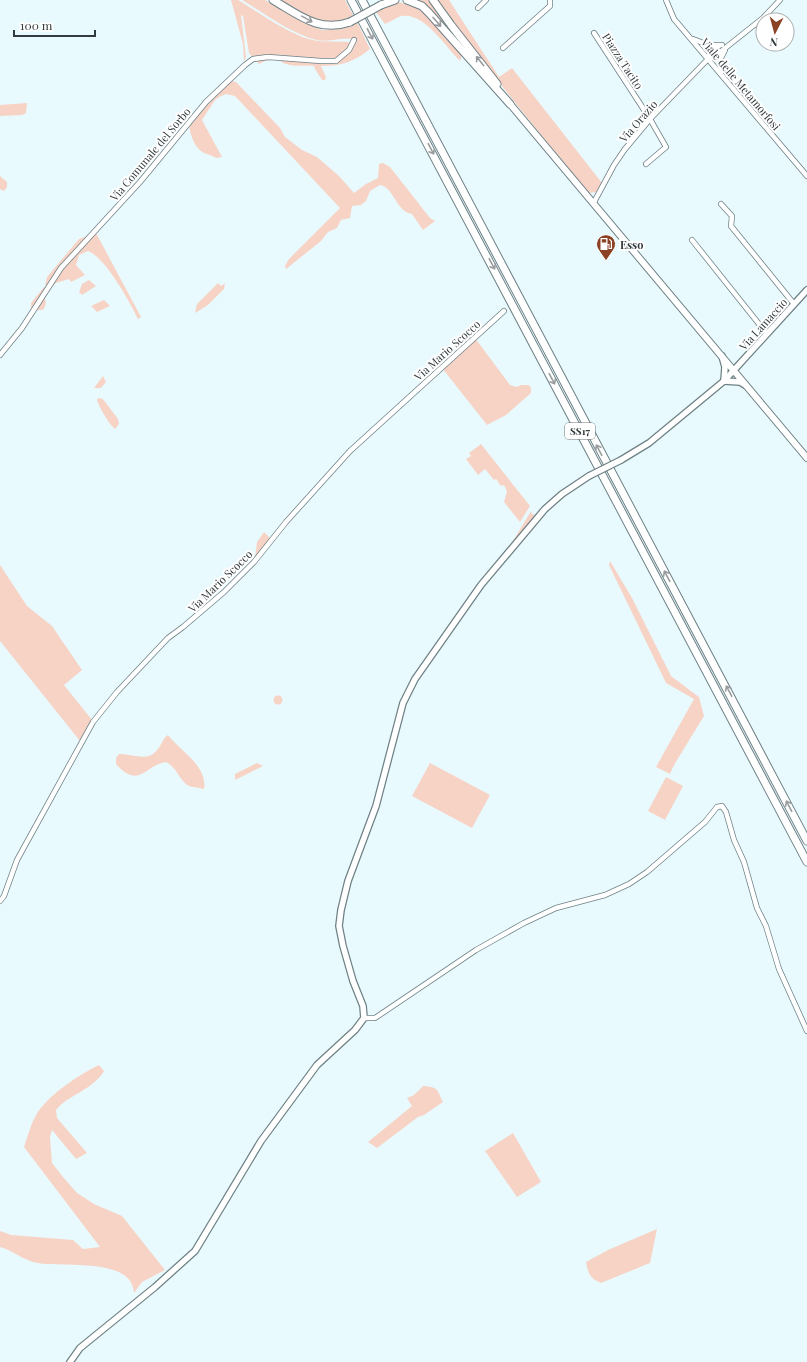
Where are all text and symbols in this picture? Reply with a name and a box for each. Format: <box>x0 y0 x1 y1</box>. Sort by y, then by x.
scale bar <box>14 12 95 38</box>
north arrow <box>755 12 795 52</box>
one-way arrow <box>301 16 313 24</box>
text: 100 m <box>20 17 53 33</box>
one-way arrow <box>433 17 442 28</box>
one-way arrow <box>366 28 374 40</box>
street label: Piazza Tacito <box>599 30 647 92</box>
street label: Viale delle Metamorfosi <box>697 34 784 133</box>
text: N <box>769 35 779 50</box>
one-way arrow <box>475 56 484 66</box>
street label: Via Orazio <box>615 97 660 146</box>
street label: Via Comunale del Sorbo <box>106 104 194 205</box>
one-way arrow <box>427 143 435 155</box>
fuel station icon: Esso <box>595 233 617 261</box>
place label: Esso <box>620 237 643 252</box>
one-way arrow <box>488 258 496 270</box>
street label: Via Lamaccio <box>735 295 790 354</box>
street label: Via Mario Scocco <box>410 316 483 384</box>
one-way arrow <box>549 373 557 385</box>
road number: SS17 <box>565 423 595 439</box>
one-way arrow <box>595 444 602 456</box>
street label: Via Mario Scocco <box>184 546 255 616</box>
one-way arrow <box>663 571 670 583</box>
one-way arrow <box>724 685 732 697</box>
one-way arrow <box>785 800 792 812</box>

